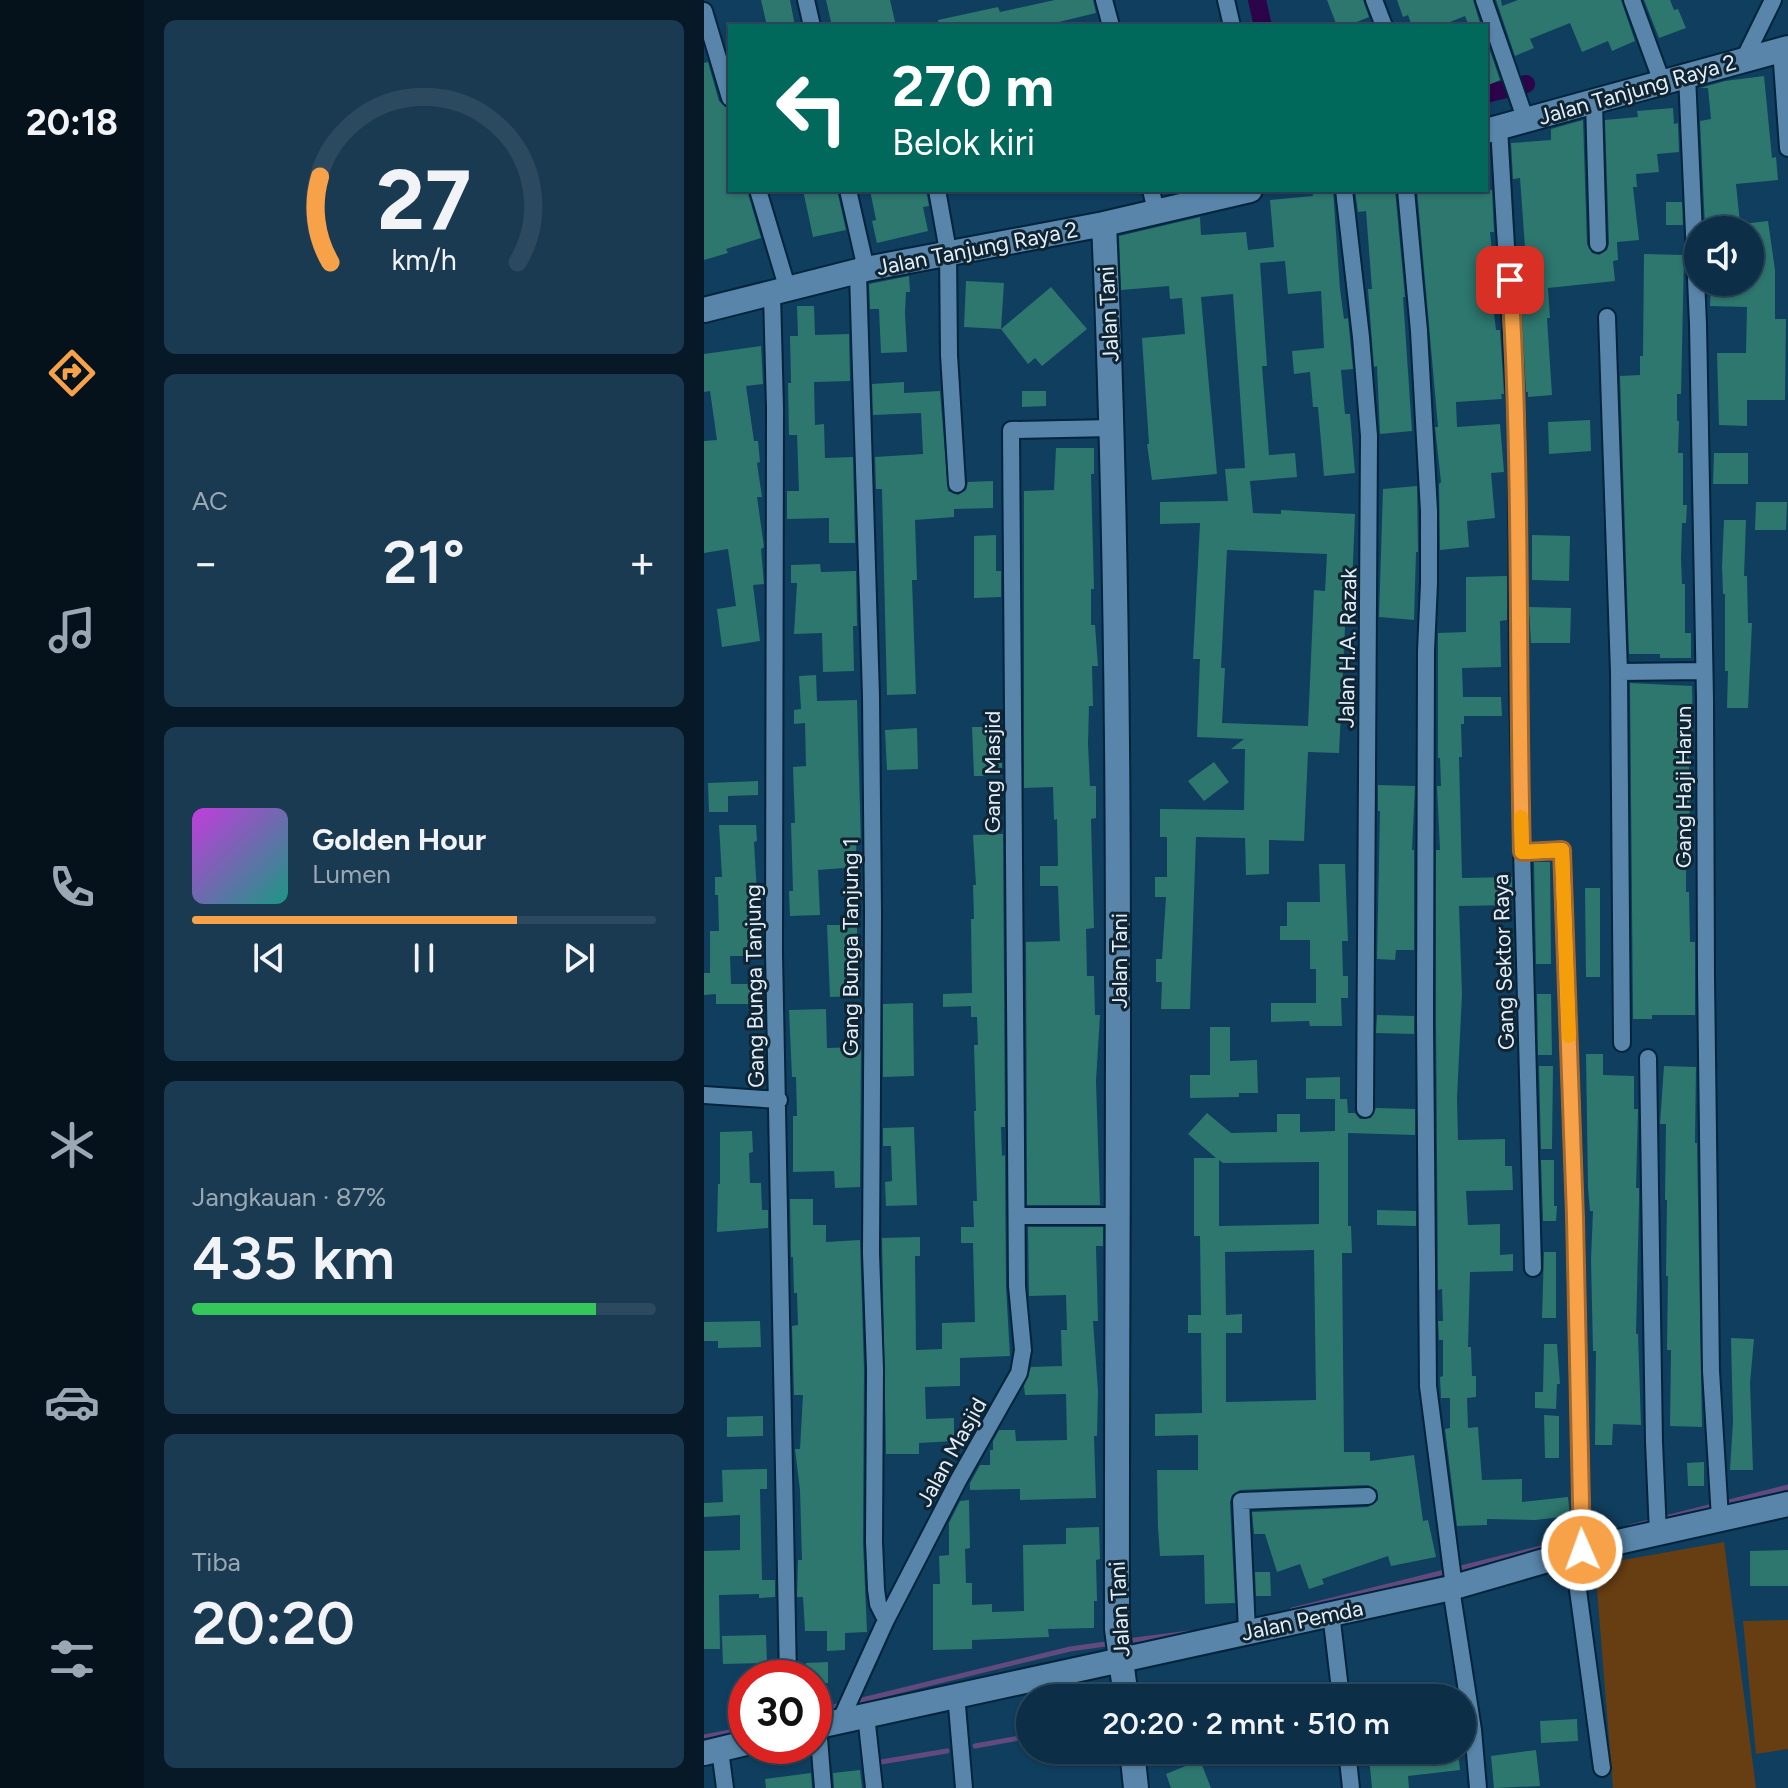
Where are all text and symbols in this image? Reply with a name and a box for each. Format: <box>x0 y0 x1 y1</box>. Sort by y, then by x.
street label: Jalan Tanjung Raya 2 <box>1535 48 1739 131</box>
text: 270 m <box>892 53 1054 120</box>
icon: left <box>760 56 864 160</box>
text: 20:18 <box>26 101 118 144</box>
text: Belok kiri <box>892 121 1035 164</box>
text: 27 <box>377 149 471 249</box>
street label: Jalan Tanjung Raya 2 <box>874 216 1080 281</box>
map controls <box>1684 216 1764 296</box>
button: sound <box>1684 216 1764 296</box>
text: km/h <box>391 243 457 277</box>
pin <box>1476 246 1544 314</box>
icon: arrive <box>1488 258 1532 302</box>
street label: Jalan Tani <box>1093 265 1124 362</box>
icon: directions <box>44 345 100 401</box>
text: AC <box>192 485 228 517</box>
text: 21° <box>383 526 465 598</box>
text: − <box>192 536 219 589</box>
text: + <box>629 536 656 589</box>
street label: Jalan H.A. Razak <box>1333 567 1362 728</box>
icon: music <box>44 602 100 658</box>
street label: Gang Haji Harun <box>1670 706 1697 868</box>
street label: Gang Masjid <box>979 711 1006 833</box>
text: Golden Hour <box>312 821 486 858</box>
street label: Gang Bunga Tanjung 1 <box>837 838 864 1056</box>
text: Lumen <box>312 858 391 890</box>
icon: phone <box>44 859 100 915</box>
street label: Gang Sektor Raya <box>1487 874 1520 1050</box>
street label: Gang Bunga Tanjung <box>739 884 770 1088</box>
street label: Jalan Tani <box>1106 913 1133 1009</box>
icon: previous <box>247 936 291 980</box>
icon: pause <box>402 936 446 980</box>
icon: next <box>557 936 601 980</box>
icon: climate <box>44 1117 100 1173</box>
text: Jangkauan · 87% <box>192 1181 386 1213</box>
text: 435 km <box>192 1222 395 1294</box>
icon: car <box>44 1374 100 1430</box>
street label: Jalan Masjid <box>910 1393 992 1511</box>
position arrow <box>1540 1508 1624 1592</box>
text: Tiba <box>192 1546 241 1578</box>
street label: Jalan Tani <box>1104 1560 1135 1657</box>
text: 20:20 <box>192 1587 355 1659</box>
street label: Jalan Pemda <box>1239 1594 1365 1647</box>
icon: filters <box>44 1631 100 1687</box>
speed limit sign: 30 <box>728 1660 832 1764</box>
text: 20:20 · 2 mnt · 510 m <box>1102 1705 1390 1742</box>

